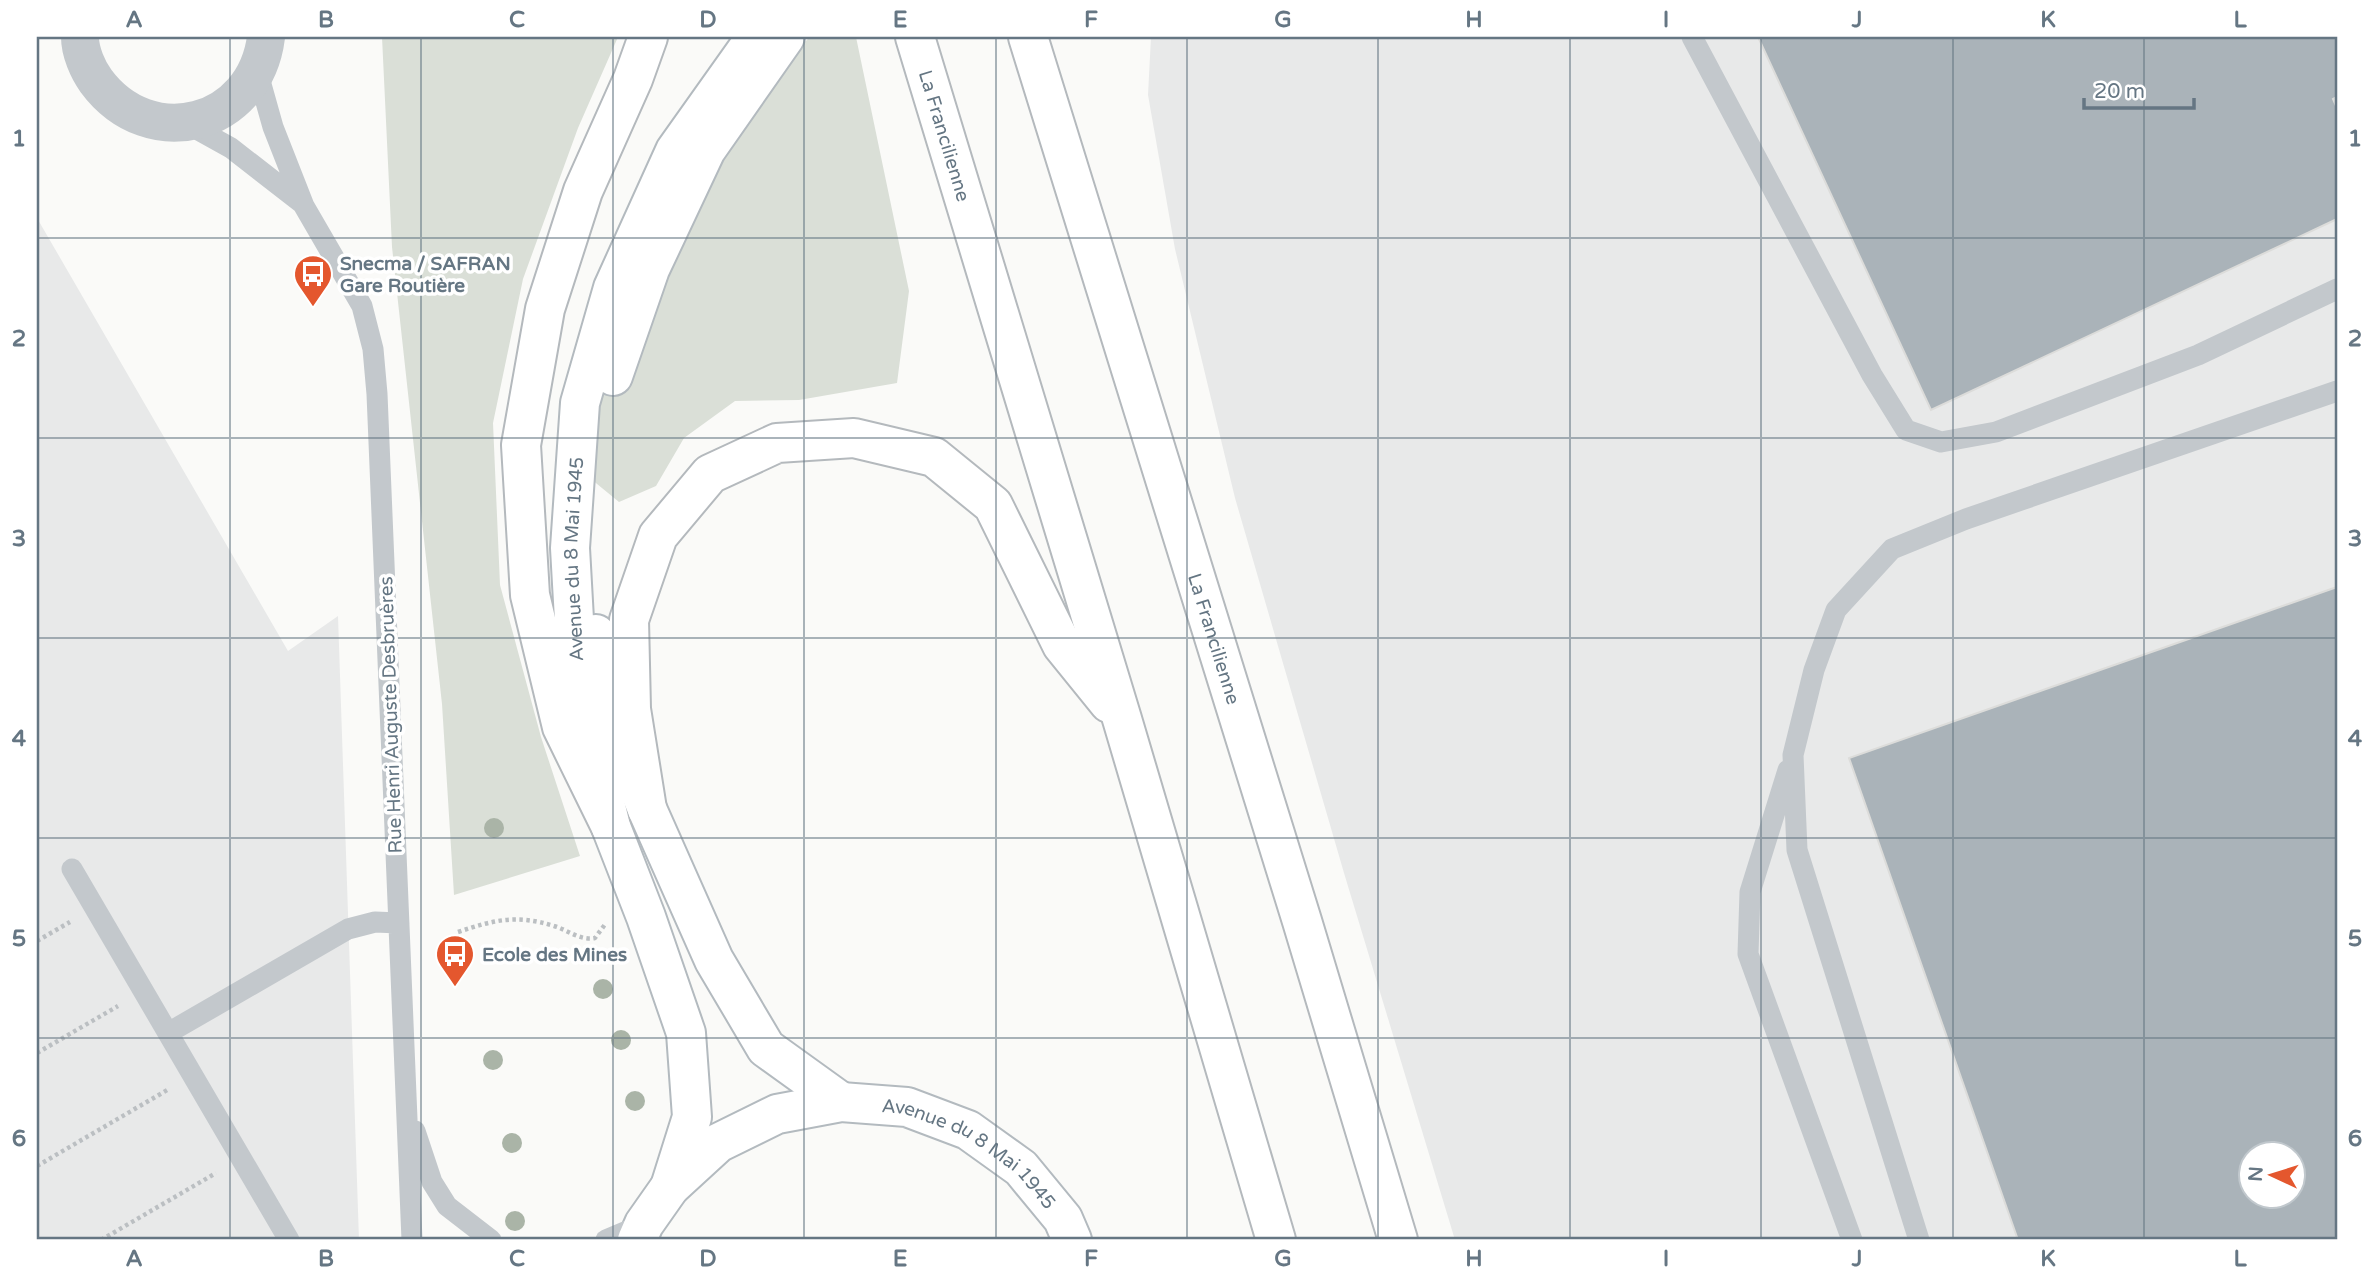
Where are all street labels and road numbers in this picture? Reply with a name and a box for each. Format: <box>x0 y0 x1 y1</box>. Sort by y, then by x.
street label: La Francilienne <box>914 67 974 204</box>
street label: Avenue du 8 Mai 1945 <box>560 456 588 662</box>
street label: La Francilienne <box>1183 571 1244 707</box>
street label: Rue Henri Auguste Desbruères <box>375 576 407 854</box>
street label: Avenue du 8 Mai 1945 <box>881 1095 1060 1214</box>

